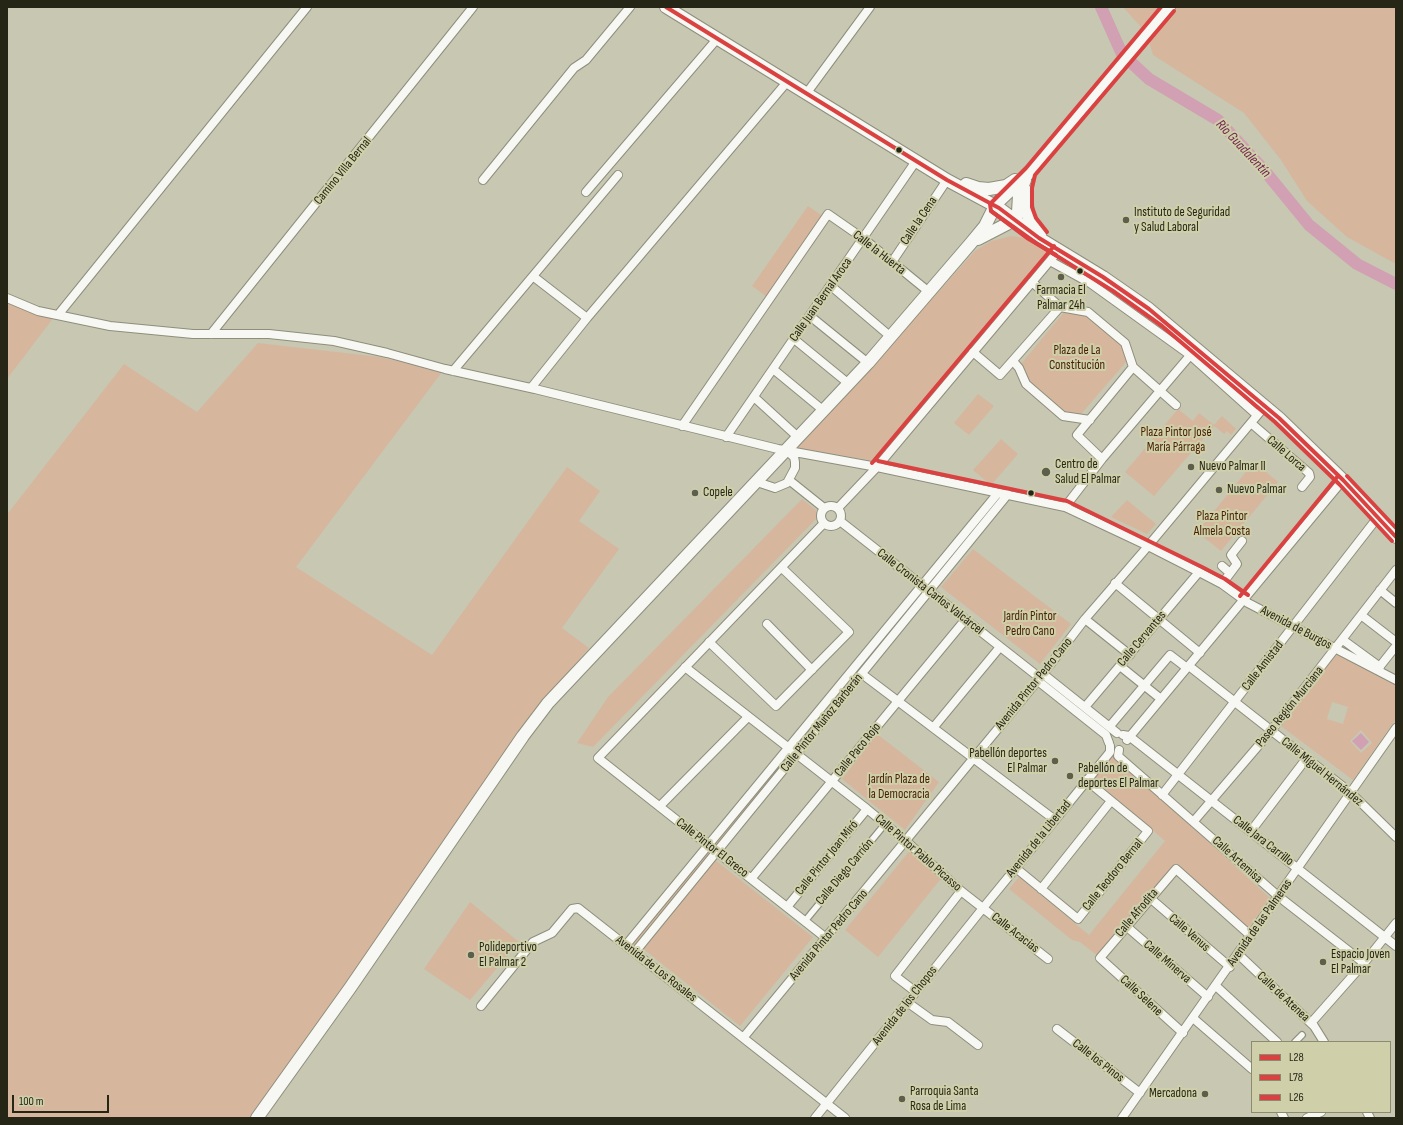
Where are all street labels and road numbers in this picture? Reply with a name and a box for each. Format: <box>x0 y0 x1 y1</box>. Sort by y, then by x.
street label: Camino Villa Bernal <box>311 134 375 208</box>
street label: Calle la Cena <box>897 194 941 248</box>
street label: Calle la Huerta <box>849 228 909 278</box>
street label: Calle Juan Bernal Aroca <box>786 255 856 345</box>
street label: Calle Lorca <box>1263 433 1309 475</box>
street label: Calle Cronista Carlos Valcárcel <box>874 546 986 638</box>
street label: Avenida de Burgos <box>1258 603 1334 653</box>
street label: Calle Cervantes <box>1114 608 1170 670</box>
street label: Avenida Pintor Pedro Cano <box>992 635 1076 733</box>
street label: Calle Amistad <box>1239 638 1287 694</box>
street label: Paseo Región Murciana <box>1253 664 1327 750</box>
street label: Calle Pintor Muñoz Barberán <box>778 671 866 775</box>
street label: Calle Paco Rojo <box>831 720 885 780</box>
street label: Calle Miguel Hernández <box>1278 734 1366 810</box>
street label: Avenida de la Libertad <box>1003 797 1075 881</box>
street label: Calle Pintor Pablo Picasso <box>871 811 965 895</box>
street label: Calle Jara Carrillo <box>1230 812 1296 870</box>
street label: Calle Pintor El Greco <box>673 815 751 881</box>
street label: Calle Pintor Joan Miró <box>792 818 862 898</box>
street label: Calle Artemisa <box>1209 833 1265 887</box>
street label: Calle Diego Carrión <box>813 836 877 908</box>
street label: Calle Teodoro Bernal <box>1079 836 1147 914</box>
street label: Avenida de las Palmeras <box>1224 877 1296 969</box>
street label: Avenida Pintor Pedro Cano <box>786 886 872 984</box>
street label: Calle Afrodita <box>1112 886 1162 940</box>
street label: Calle Acacias <box>988 910 1042 956</box>
street label: Calle Venus <box>1165 911 1213 955</box>
street label: Avenida de Los Rosales <box>612 932 700 1006</box>
street label: Calle Minerva <box>1140 937 1194 987</box>
street label: Avenida de los Chopos <box>869 963 941 1049</box>
street label: Calle de Atenea <box>1253 969 1313 1025</box>
street label: Calle Selene <box>1117 972 1165 1020</box>
street label: Calle los Pinos <box>1069 1036 1127 1086</box>

